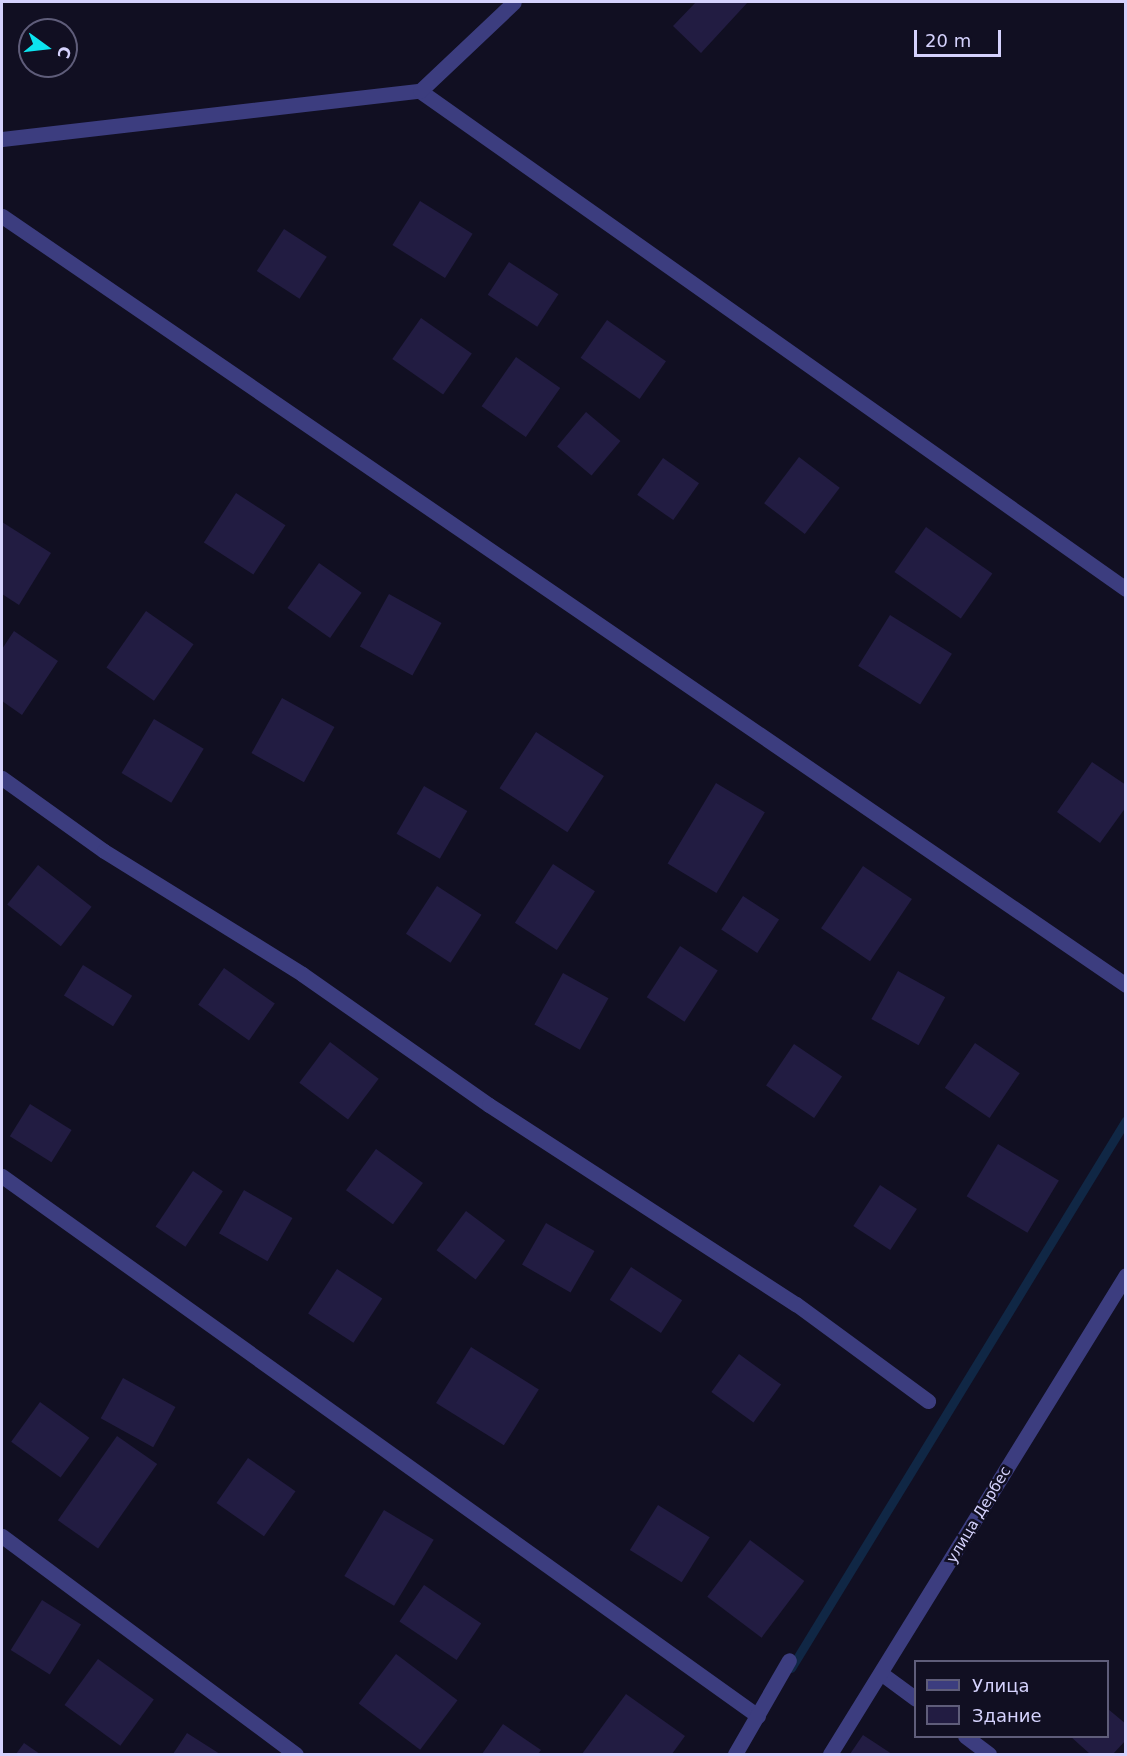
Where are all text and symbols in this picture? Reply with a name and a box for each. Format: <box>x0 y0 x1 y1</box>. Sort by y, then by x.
north arrow <box>18 18 78 78</box>
scale bar <box>917 18 1004 56</box>
text: 20 m <box>925 30 971 51</box>
text: С <box>53 44 75 60</box>
street label: улица Дербес <box>943 1463 1015 1567</box>
legend <box>914 1660 1109 1738</box>
text: Улица <box>972 1675 1029 1696</box>
text: Здание <box>972 1705 1042 1726</box>

